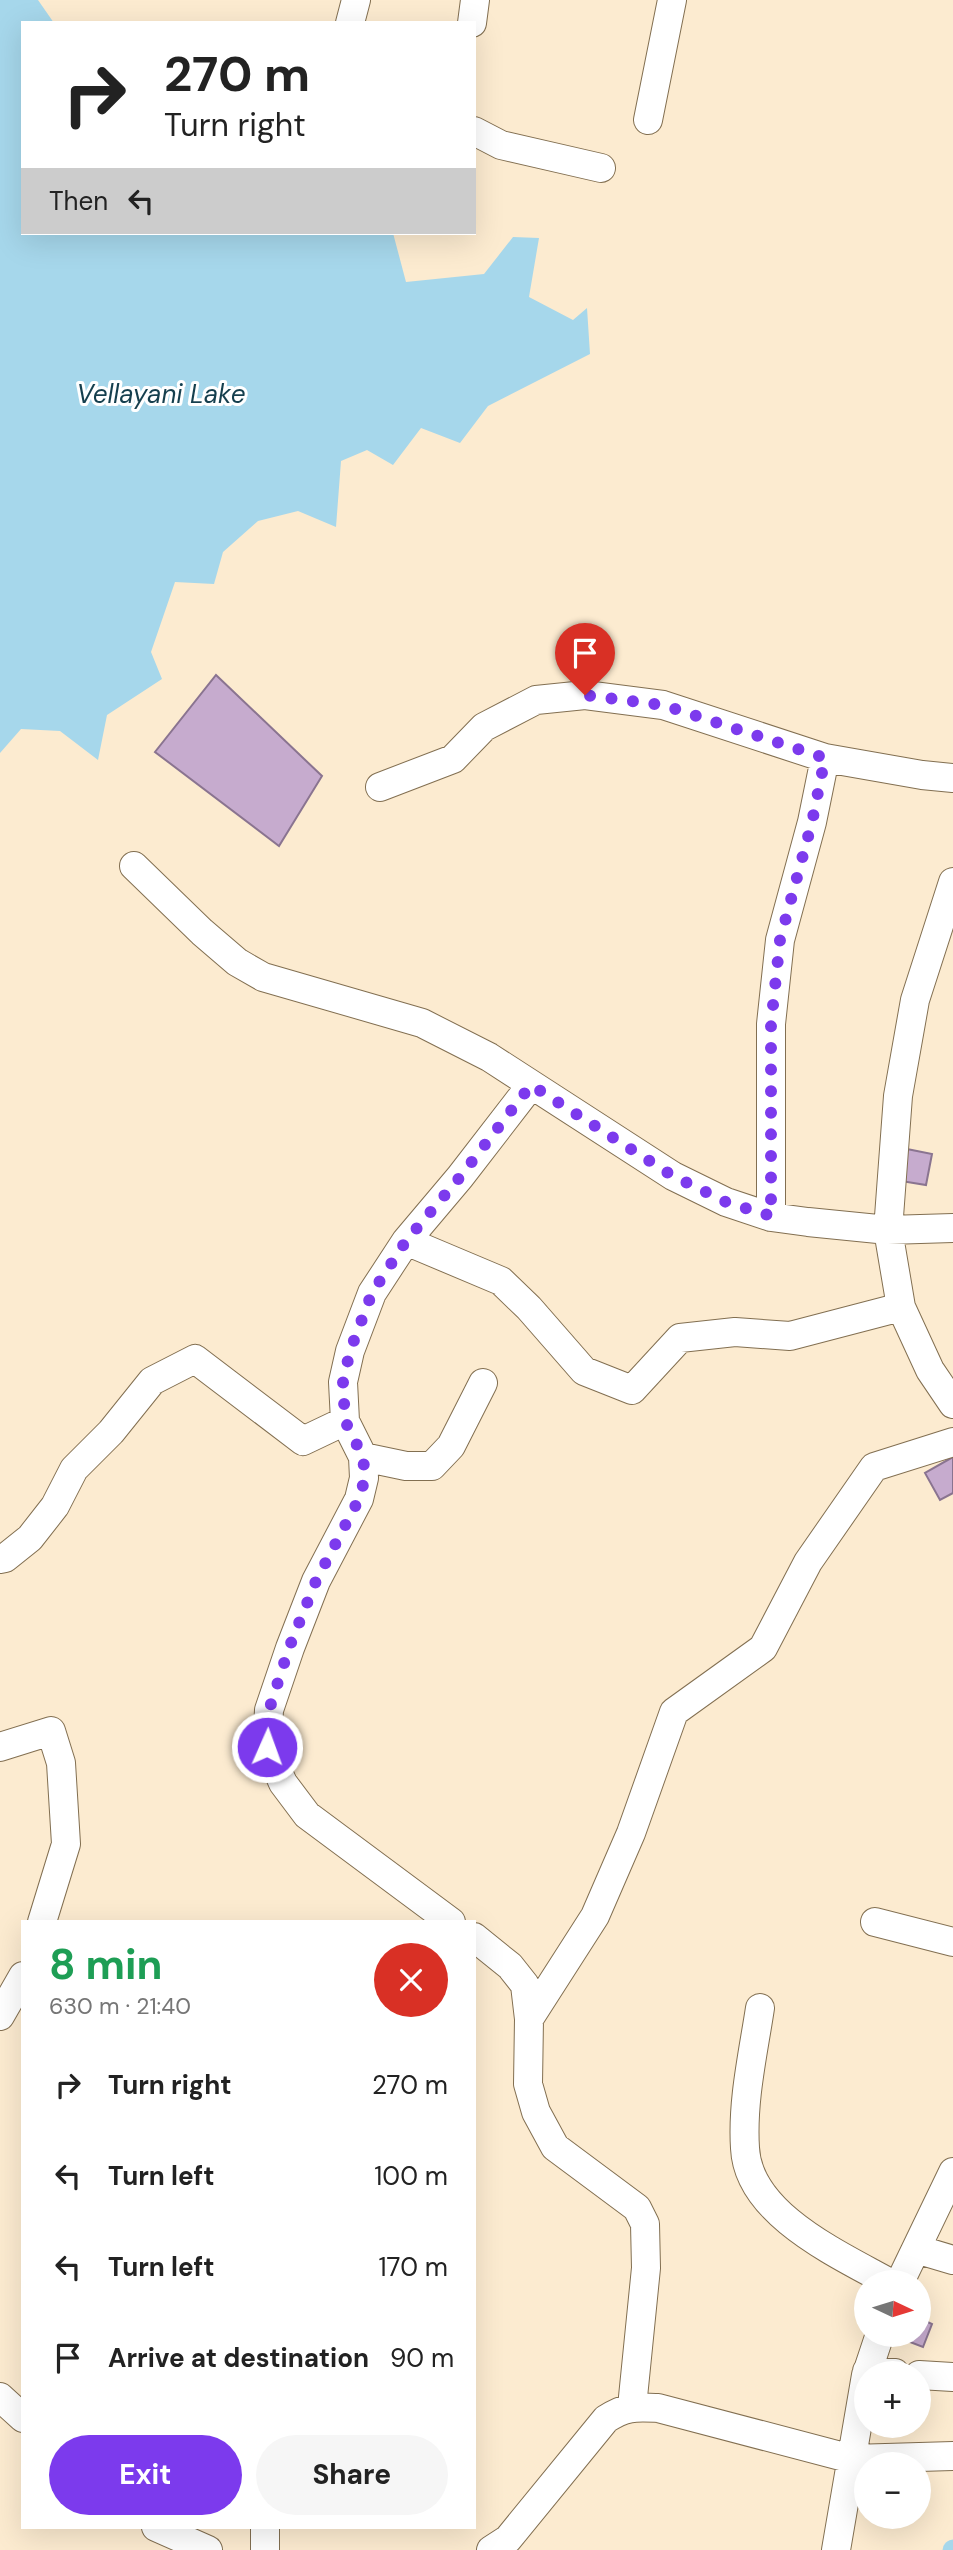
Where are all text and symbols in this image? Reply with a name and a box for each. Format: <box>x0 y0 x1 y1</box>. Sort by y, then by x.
text: 270 m <box>164 42 310 106</box>
icon: right <box>49 49 140 140</box>
text: Turn right <box>164 104 306 146</box>
icon: left <box>122 182 160 220</box>
text: Then <box>49 184 108 218</box>
water label: Vellayani Lake <box>76 377 246 411</box>
pin <box>555 623 615 695</box>
icon: arrive <box>566 634 604 672</box>
position arrow <box>230 1710 304 1784</box>
text: 8 min <box>49 1937 162 1992</box>
button: close <box>374 1943 448 2017</box>
text: 630 m · 21:40 <box>49 1991 191 2021</box>
icon: right <box>49 2066 87 2104</box>
text: Turn right <box>108 2068 232 2102</box>
text: 270 m <box>372 2068 448 2102</box>
icon: left <box>49 2157 87 2195</box>
text: Turn left <box>108 2159 215 2193</box>
text: 100 m <box>374 2159 448 2193</box>
icon: left <box>49 2248 87 2286</box>
text: Turn left <box>108 2250 215 2284</box>
text: 170 m <box>379 2250 448 2284</box>
north arrow <box>854 2270 931 2347</box>
map controls <box>854 2270 931 2529</box>
icon: arrive <box>49 2339 87 2377</box>
text: Arrive at destination <box>108 2341 369 2375</box>
text: 90 m <box>390 2341 454 2375</box>
button: + <box>854 2361 931 2438</box>
button: Exit <box>49 2435 242 2515</box>
button: Share <box>256 2435 448 2515</box>
button: − <box>854 2452 931 2529</box>

